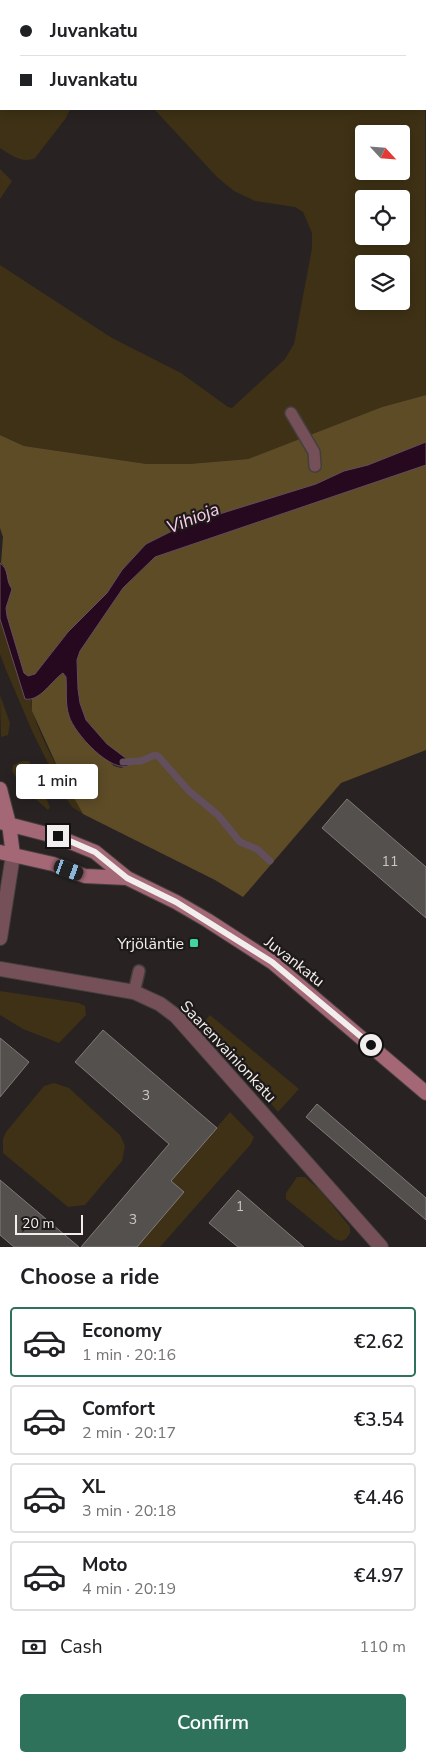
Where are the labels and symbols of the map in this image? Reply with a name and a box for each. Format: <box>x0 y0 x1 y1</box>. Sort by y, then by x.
north arrow <box>355 125 410 180</box>
water label: Vihioja <box>163 497 223 539</box>
callout: 1 min <box>17 764 99 798</box>
route end <box>47 825 69 847</box>
house number: 11 <box>382 852 398 871</box>
car <box>52 858 85 882</box>
street label: Juvankatu <box>259 931 329 992</box>
place label: Yrjöläntie <box>116 933 184 955</box>
marker: Yrjöläntie <box>188 937 200 949</box>
street label: Saarenvainionkatu <box>175 996 281 1107</box>
route start <box>360 1034 382 1056</box>
house number: 3 <box>142 1086 150 1105</box>
house number: 1 <box>236 1197 244 1216</box>
house number: 3 <box>129 1210 137 1229</box>
scale bar <box>15 1212 82 1235</box>

